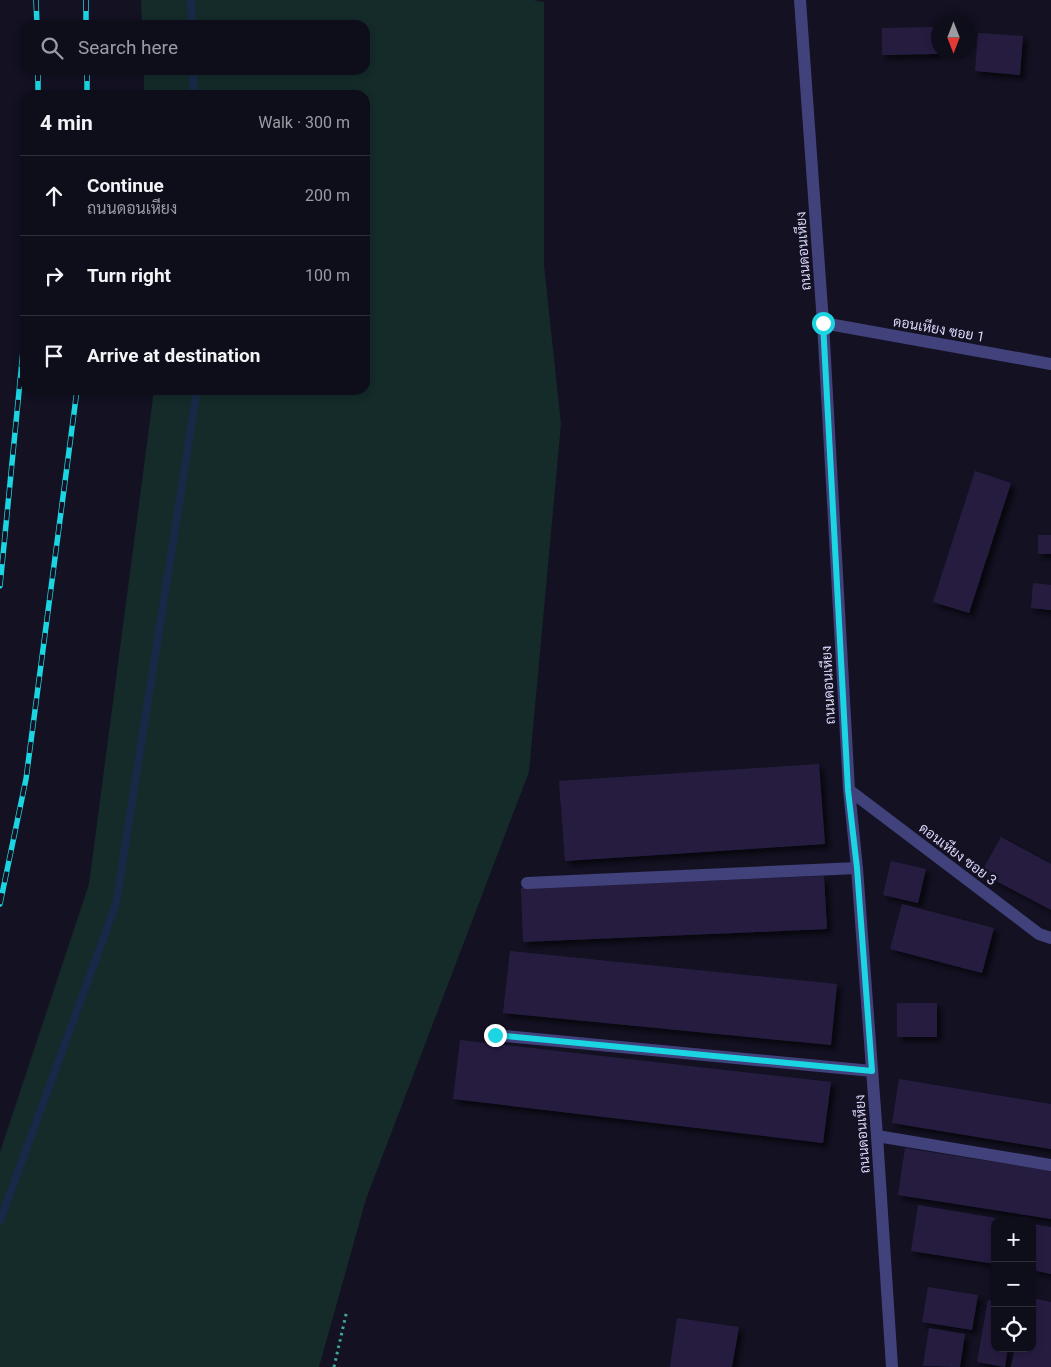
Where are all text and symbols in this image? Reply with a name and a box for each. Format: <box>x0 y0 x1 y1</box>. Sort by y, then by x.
north arrow <box>931 15 976 60</box>
search box <box>20 20 370 75</box>
icon: search <box>38 34 66 62</box>
text: Search here <box>78 36 178 59</box>
text: 4 min <box>40 111 93 135</box>
text: Walk · 300 m <box>258 113 350 132</box>
text: Continue <box>87 174 164 197</box>
icon: ahead <box>40 182 68 210</box>
text: 200 m <box>305 186 350 205</box>
text: ถนนดอนเหียง <box>87 199 177 218</box>
street label: ถนนดอนเหียง <box>791 211 814 291</box>
icon: right <box>40 262 68 290</box>
text: Turn right <box>87 264 171 287</box>
text: 100 m <box>305 266 350 285</box>
route start <box>812 312 835 335</box>
street label: ดอนเหียง ซอย 1 <box>892 312 986 345</box>
icon: arrive <box>40 342 68 370</box>
text: Arrive at destination <box>87 344 260 367</box>
street label: ถนนดอนเหียง <box>817 645 838 725</box>
street label: ดอนเหียง ซอย 3 <box>916 819 1000 888</box>
route end <box>484 1024 507 1047</box>
street label: ถนนดอนเหียง <box>850 1094 873 1174</box>
map controls <box>991 1217 1036 1352</box>
button: + <box>991 1217 1036 1262</box>
button: − <box>991 1262 1036 1307</box>
button: locate <box>991 1307 1036 1352</box>

